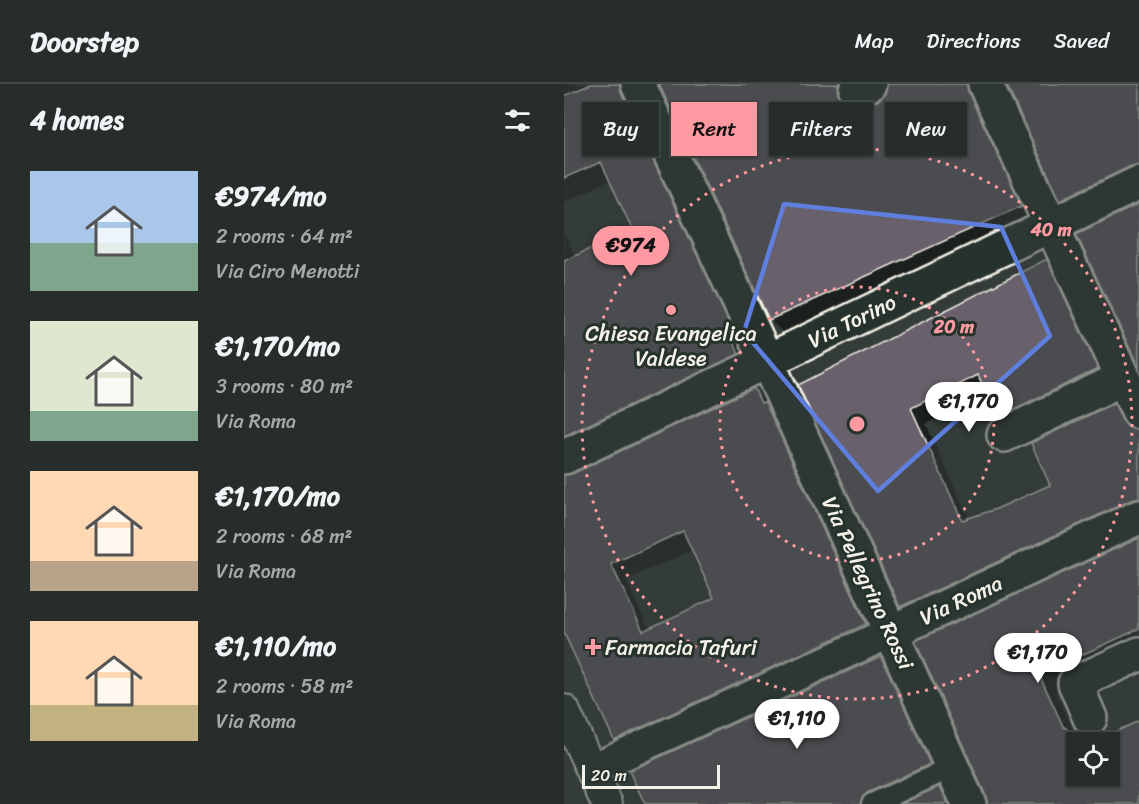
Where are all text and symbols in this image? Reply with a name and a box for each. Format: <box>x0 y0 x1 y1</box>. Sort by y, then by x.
text: Doorstep <box>30 17 139 66</box>
text: Map <box>855 22 893 60</box>
text: Directions <box>926 22 1021 60</box>
text: Saved <box>1054 22 1109 60</box>
text: 4 homes <box>30 97 124 143</box>
chip: Buy <box>582 102 659 156</box>
chip: Rent <box>671 102 757 156</box>
chip: Filters <box>769 102 873 156</box>
chip: New <box>885 102 967 156</box>
icon: filters <box>501 104 534 137</box>
text: €974/mo <box>216 173 326 219</box>
icon: home <box>78 195 150 267</box>
text: 40 m <box>1029 214 1072 246</box>
text: 2 rooms · 64 m² <box>216 219 353 254</box>
pin: €974 <box>595 226 667 277</box>
text: €974 <box>606 228 656 263</box>
text: Via Ciro Menotti <box>216 254 359 289</box>
street label: Via Torino <box>801 283 903 359</box>
marker: Chiesa Evangelica Valdese <box>664 303 678 317</box>
text: 20 m <box>933 311 974 343</box>
place label: Chiesa Evangelica Valdese <box>585 314 757 378</box>
text: €1,170/mo <box>216 323 340 369</box>
icon: home <box>78 345 150 417</box>
text: 3 rooms · 80 m² <box>216 369 353 404</box>
pin: €1,170 <box>920 382 1018 433</box>
text: €1,170 <box>939 384 999 419</box>
text: Via Roma <box>216 404 296 439</box>
centre of rings <box>847 414 867 434</box>
text: €1,170/mo <box>216 473 340 519</box>
street label: Via Pellegrino Rossi <box>811 490 926 677</box>
icon: home <box>78 495 150 567</box>
text: 2 rooms · 68 m² <box>216 519 352 554</box>
text: Via Roma <box>216 554 296 589</box>
street label: Via Roma <box>913 564 1009 636</box>
text: €1,110/mo <box>216 623 336 669</box>
place label: Farmacia Tafuri <box>605 628 758 667</box>
pin: €1,170 <box>989 633 1087 684</box>
text: €1,170 <box>1008 635 1068 670</box>
marker: Farmacia Tafuri <box>586 640 600 654</box>
icon: home <box>78 645 150 717</box>
text: 2 rooms · 58 m² <box>216 669 353 704</box>
pin: €1,110 <box>748 699 846 750</box>
text: €1,110 <box>768 701 826 736</box>
text: Via Roma <box>216 704 296 739</box>
map controls <box>1066 732 1120 786</box>
button: locate <box>1066 732 1120 786</box>
text: 20 m <box>591 761 627 790</box>
scale bar <box>582 762 720 790</box>

